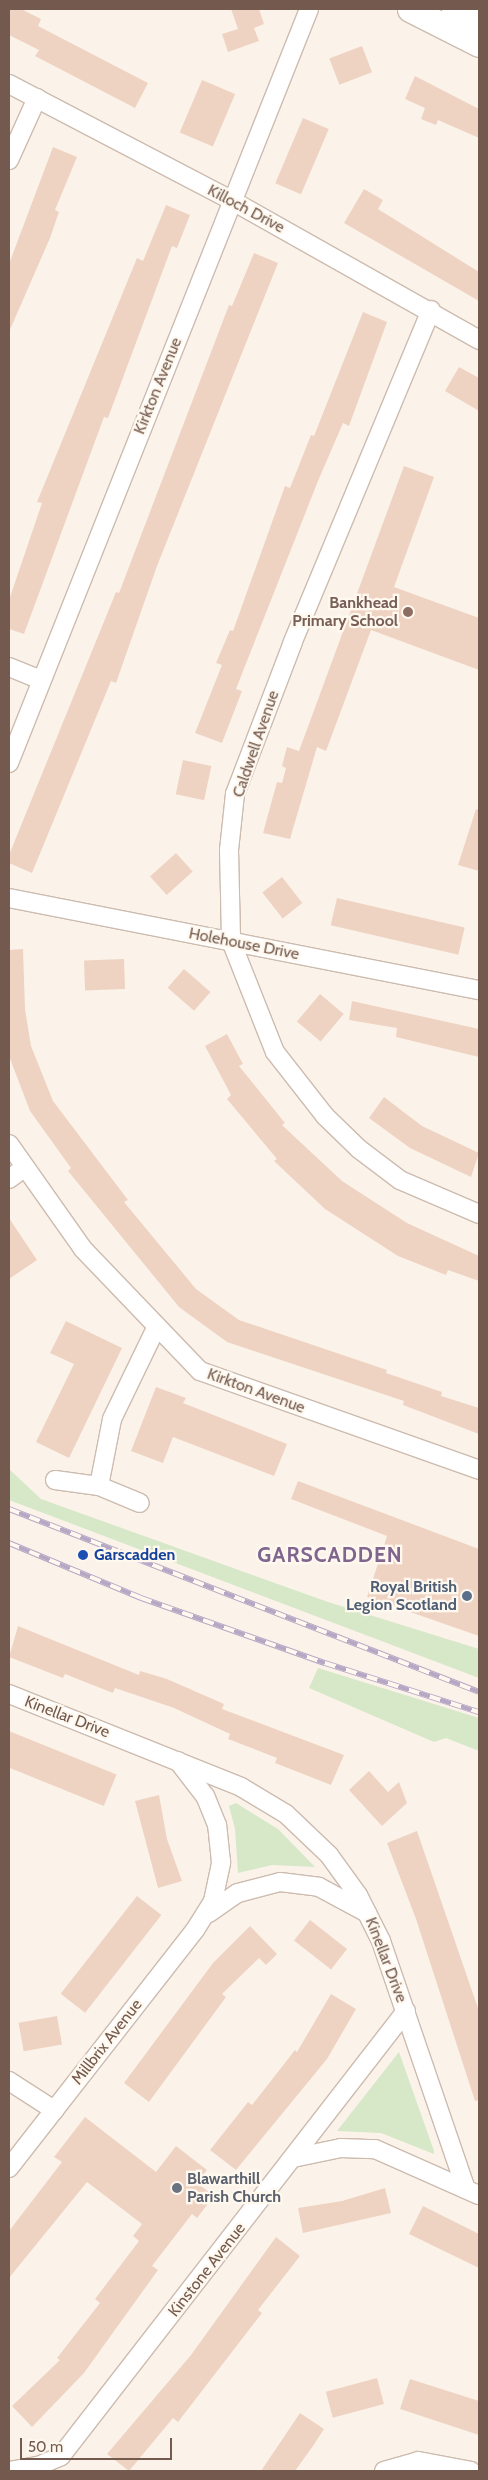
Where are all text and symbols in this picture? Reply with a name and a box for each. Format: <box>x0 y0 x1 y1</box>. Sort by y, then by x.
street label: Killoch Drive <box>204 181 288 237</box>
street label: Kirkton Avenue <box>130 335 186 437</box>
place label: Bankhead Primary School <box>292 593 398 631</box>
marker: Bankhead Primary School <box>402 606 414 618</box>
street label: Caldwell Avenue <box>229 688 283 800</box>
street label: Holehouse Drive <box>187 924 301 964</box>
street label: Kirkton Avenue <box>205 1364 307 1418</box>
district label: GARSCADDEN <box>256 1542 404 1568</box>
place label: Garscadden <box>94 1545 175 1565</box>
marker: Garscadden <box>76 1548 90 1562</box>
place label: Royal British Legion Scotland <box>346 1577 457 1615</box>
marker: Royal British Legion Scotland <box>461 1590 473 1602</box>
street label: Kinellar Drive <box>22 1692 112 1742</box>
street label: Kinellar Drive <box>361 1915 411 2005</box>
street label: Millbrix Avenue <box>68 1995 146 2089</box>
place label: Blawarthill Parish Church <box>187 2169 281 2207</box>
marker: Blawarthill Parish Church <box>171 2182 183 2194</box>
street label: Kinstone Avenue <box>164 2219 250 2321</box>
scale bar <box>22 2428 175 2460</box>
text: 50 m <box>28 2438 63 2456</box>

